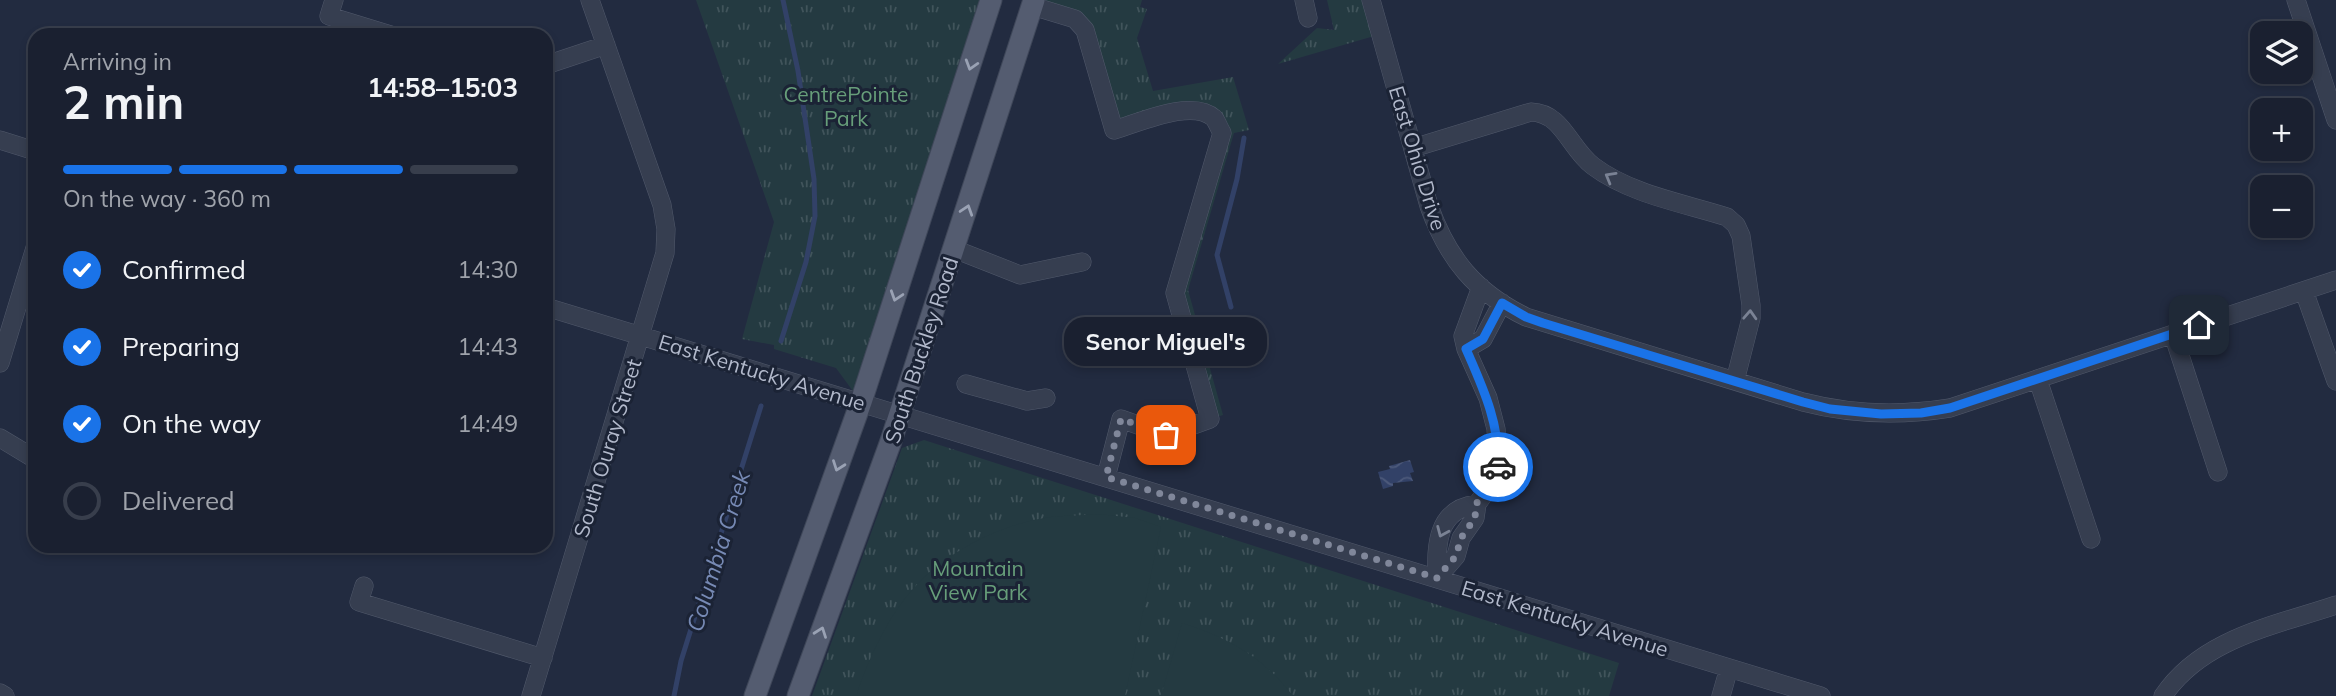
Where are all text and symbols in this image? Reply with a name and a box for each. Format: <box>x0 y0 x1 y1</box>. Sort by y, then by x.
map controls <box>2250 21 2313 238</box>
button: layers <box>2250 21 2313 84</box>
text: Arriving in <box>63 47 172 76</box>
one-way arrow <box>964 59 979 71</box>
text: 14:58–15:03 <box>367 71 518 104</box>
text: 2 min <box>63 73 184 131</box>
park label: CentrePointe Park <box>784 81 908 131</box>
street label: East Ohio Drive <box>1384 83 1452 233</box>
button: + <box>2250 98 2313 161</box>
one-way arrow <box>1605 172 1618 185</box>
button: − <box>2250 175 2313 238</box>
text: On the way · 360 m <box>63 184 271 213</box>
one-way arrow <box>959 204 973 217</box>
icon: check <box>63 251 101 289</box>
text: Confirmed <box>122 253 246 286</box>
street label: South Buckley Road <box>879 254 963 446</box>
text: 14:30 <box>458 255 518 284</box>
one-way arrow <box>890 289 904 301</box>
pin <box>2169 295 2229 355</box>
icon: home <box>2180 306 2218 344</box>
one-way arrow <box>1742 309 1757 320</box>
callout: Senor Miguel's <box>1064 316 1268 365</box>
text: Senor Miguel's <box>1085 327 1246 356</box>
icon: check <box>63 328 101 366</box>
street label: East Kentucky Avenue <box>655 328 869 416</box>
text: Preparing <box>122 330 240 363</box>
text: 14:43 <box>458 332 518 361</box>
street label: South Ouray Street <box>567 356 647 540</box>
icon: check <box>63 405 101 443</box>
pin <box>1136 405 1196 465</box>
text: On the way <box>122 407 261 440</box>
text: 14:49 <box>458 409 518 438</box>
icon: bag <box>1147 416 1185 454</box>
courier <box>1463 432 1533 502</box>
icon: car <box>1479 448 1517 486</box>
one-way arrow <box>832 460 846 472</box>
water label: Columbia Creek <box>680 466 757 635</box>
text: Delivered <box>122 484 235 517</box>
one-way arrow <box>1436 524 1450 537</box>
park label: Mountain View Park <box>929 555 1028 605</box>
street label: East Kentucky Avenue <box>1458 574 1672 662</box>
one-way arrow <box>813 626 827 638</box>

